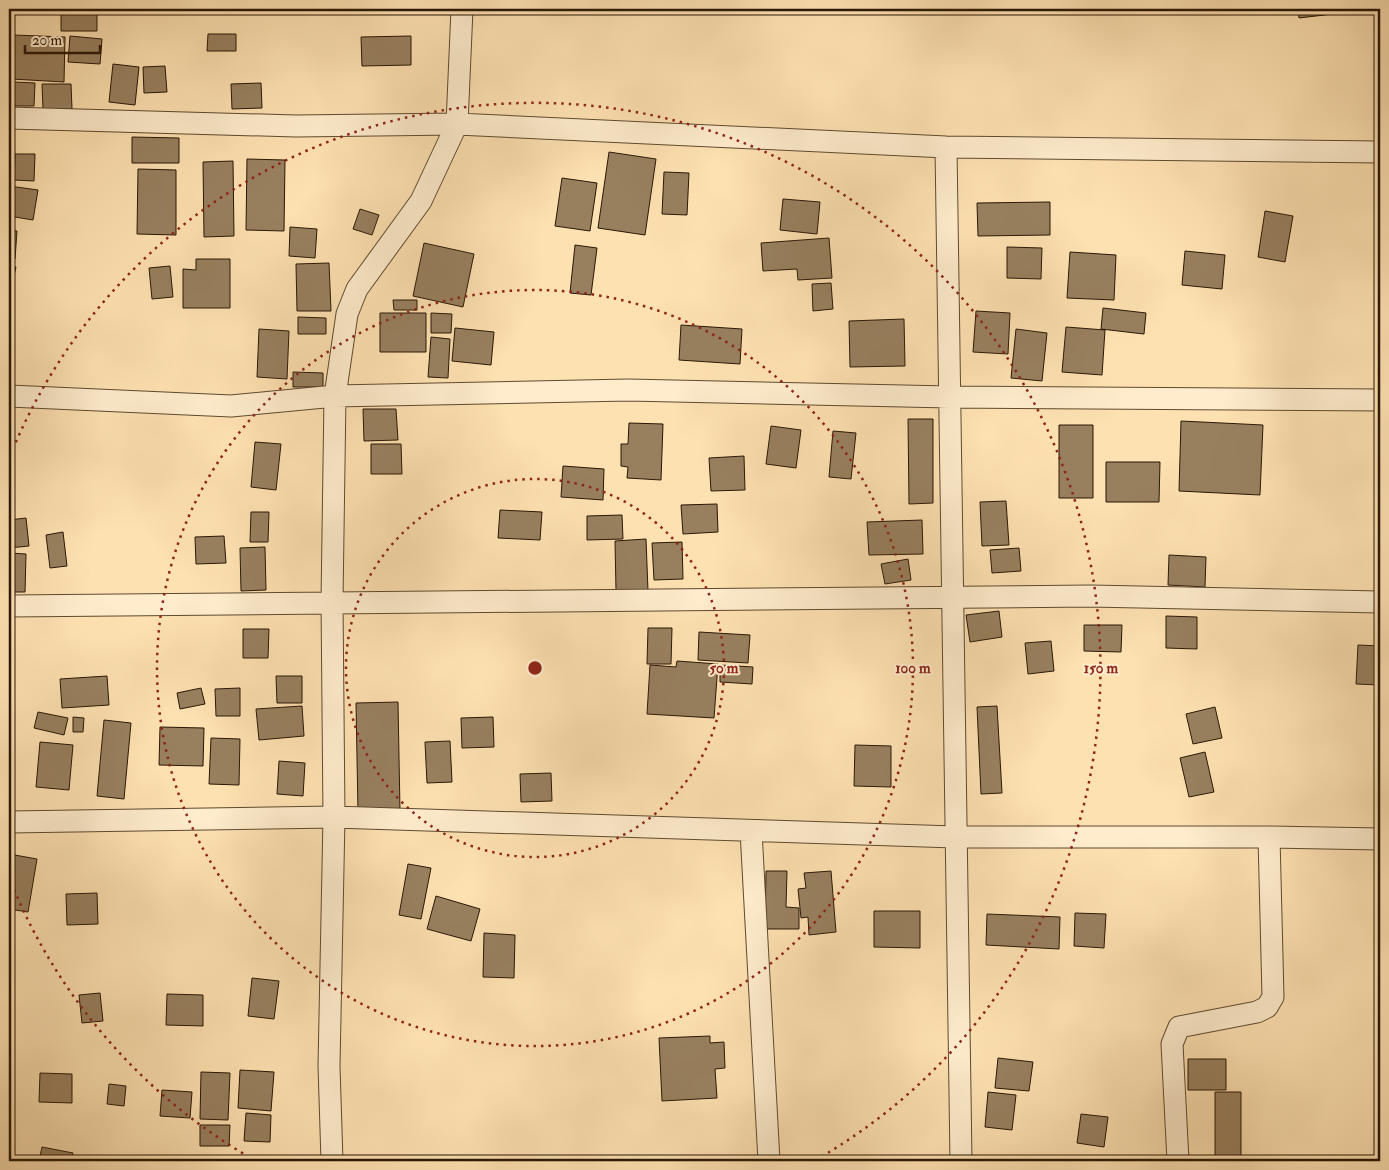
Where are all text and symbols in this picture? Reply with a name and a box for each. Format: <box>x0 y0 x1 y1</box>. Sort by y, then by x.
scale bar <box>25 22 100 54</box>
text: 20 m <box>32 31 62 50</box>
centre of rings <box>526 659 544 677</box>
text: 50 m <box>710 659 739 678</box>
text: 100 m <box>895 659 931 678</box>
text: 150 m <box>1084 659 1118 678</box>

